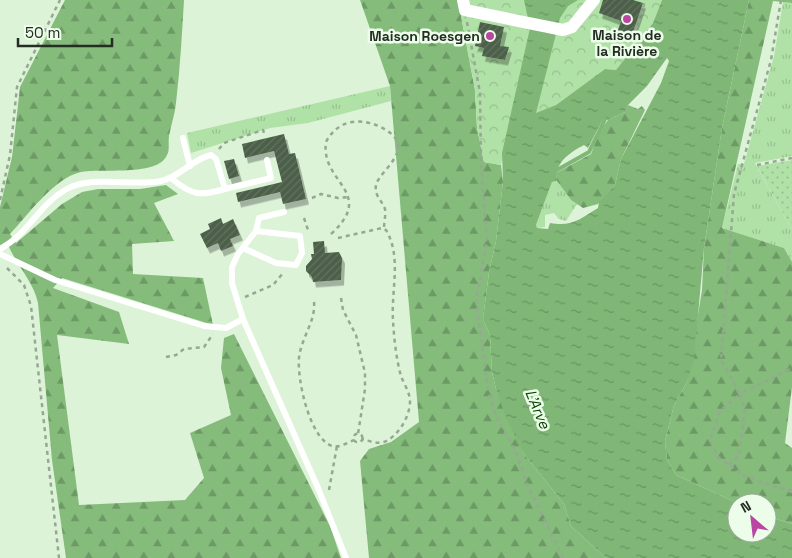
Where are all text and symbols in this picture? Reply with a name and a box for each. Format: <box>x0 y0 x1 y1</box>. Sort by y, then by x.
marker: Maison de la Rivière <box>621 13 633 25</box>
scale bar <box>18 15 111 47</box>
text: 50 m <box>25 23 60 42</box>
place label: Maison de la Rivière <box>592 26 662 60</box>
place label: Maison Roesgen <box>369 27 480 45</box>
marker: Maison Roesgen <box>484 30 496 42</box>
water label: L'Arve <box>521 386 555 433</box>
north arrow <box>727 493 777 543</box>
text: N <box>738 496 754 517</box>

